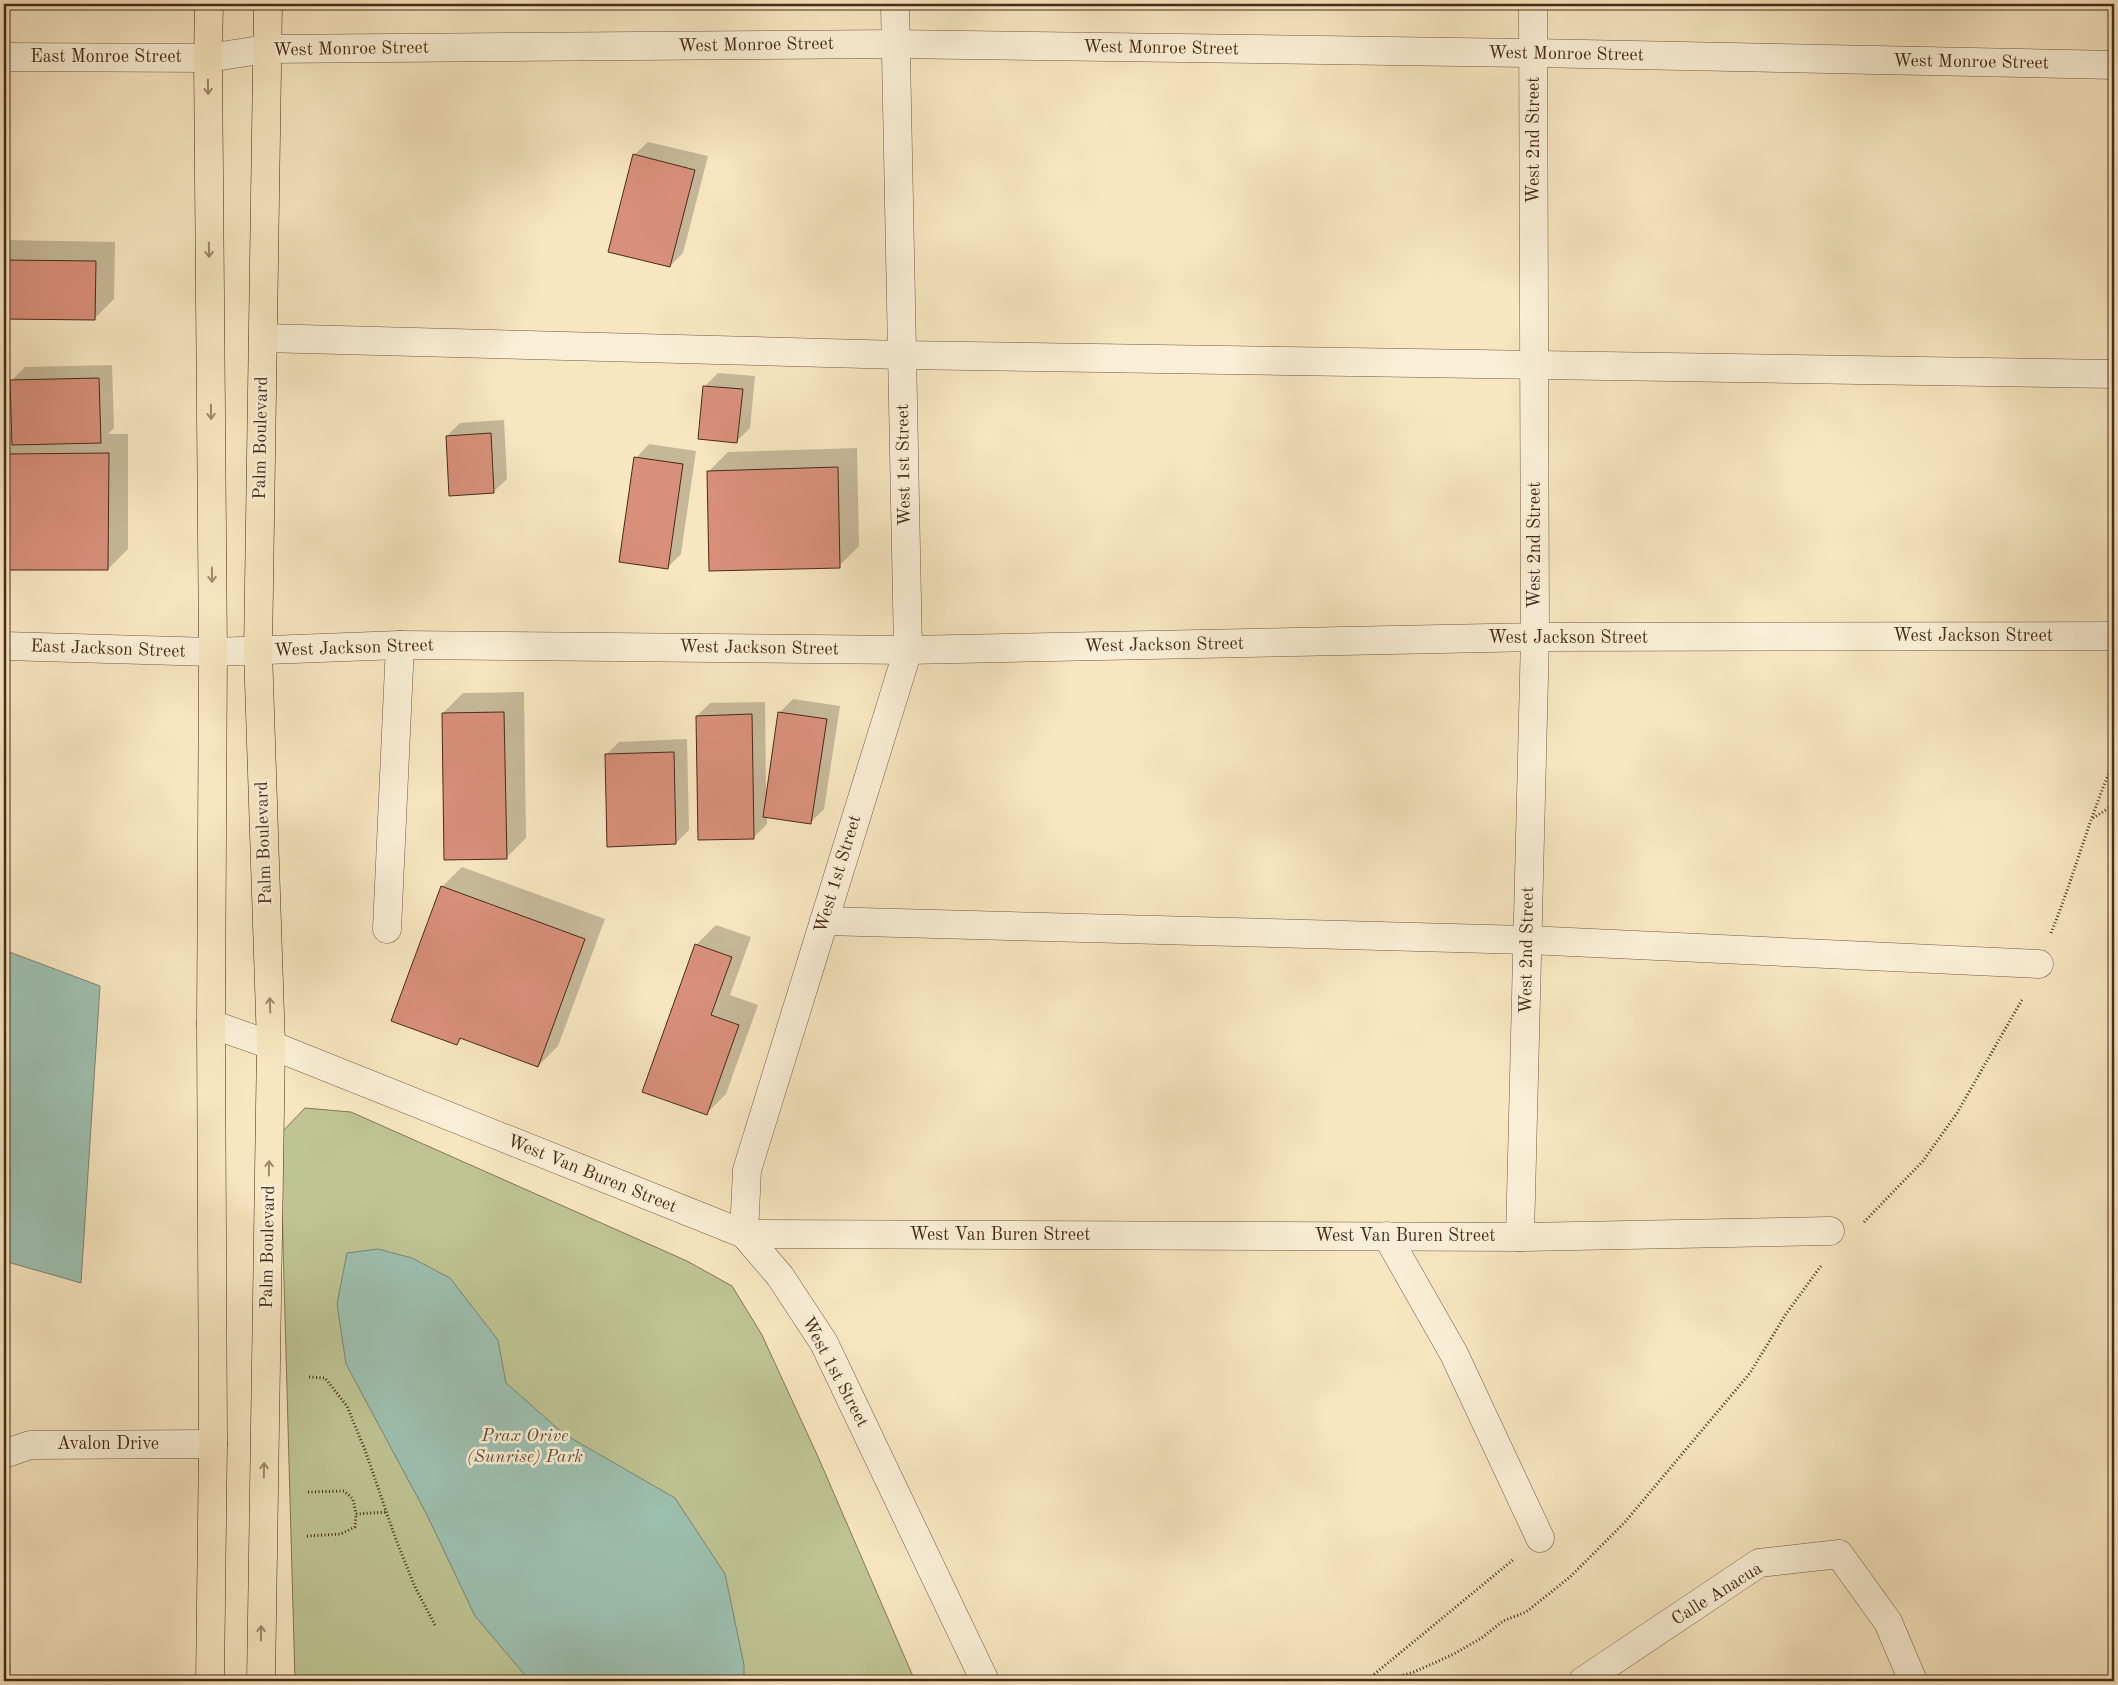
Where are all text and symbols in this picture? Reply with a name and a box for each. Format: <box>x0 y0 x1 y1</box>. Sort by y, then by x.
street label: West Monroe Street <box>678 35 834 55</box>
street label: West Monroe Street <box>1083 38 1239 58</box>
street label: West Monroe Street <box>273 39 429 59</box>
street label: West Monroe Street <box>1488 44 1644 64</box>
street label: East Monroe Street <box>30 48 182 66</box>
street label: West Monroe Street <box>1893 52 2049 72</box>
street label: West 2nd Street <box>1525 76 1543 204</box>
one-way arrow <box>203 79 213 95</box>
one-way arrow <box>204 242 214 258</box>
street label: Palm Boulevard <box>251 376 271 500</box>
one-way arrow <box>206 404 216 420</box>
street label: West 1st Street <box>894 404 914 526</box>
street label: West 2nd Street <box>1526 481 1544 609</box>
one-way arrow <box>207 566 217 583</box>
street label: West Jackson Street <box>1893 627 2053 645</box>
street label: West Jackson Street <box>1488 629 1648 647</box>
street label: West Jackson Street <box>1084 635 1244 655</box>
street label: West Jackson Street <box>274 636 434 660</box>
street label: East Jackson Street <box>30 637 186 661</box>
street label: West Jackson Street <box>679 638 839 658</box>
street label: Palm Boulevard <box>253 781 275 905</box>
street label: West 1st Street <box>812 813 864 935</box>
street label: West 2nd Street <box>1517 886 1537 1014</box>
one-way arrow <box>265 997 274 1013</box>
street label: West Van Buren Street <box>505 1132 679 1216</box>
one-way arrow <box>264 1160 274 1176</box>
street label: Palm Boulevard <box>258 1185 278 1309</box>
street label: West Van Buren Street <box>909 1226 1091 1244</box>
street label: West Van Buren Street <box>1314 1227 1496 1245</box>
street label: West 1st Street <box>798 1314 872 1430</box>
park label: Prax Orive (Sunrise) Park <box>467 1427 583 1466</box>
street label: Avalon Drive <box>57 1435 159 1453</box>
one-way arrow <box>259 1462 269 1478</box>
street label: Calle Anacua <box>1669 1559 1765 1629</box>
one-way arrow <box>257 1625 266 1641</box>

